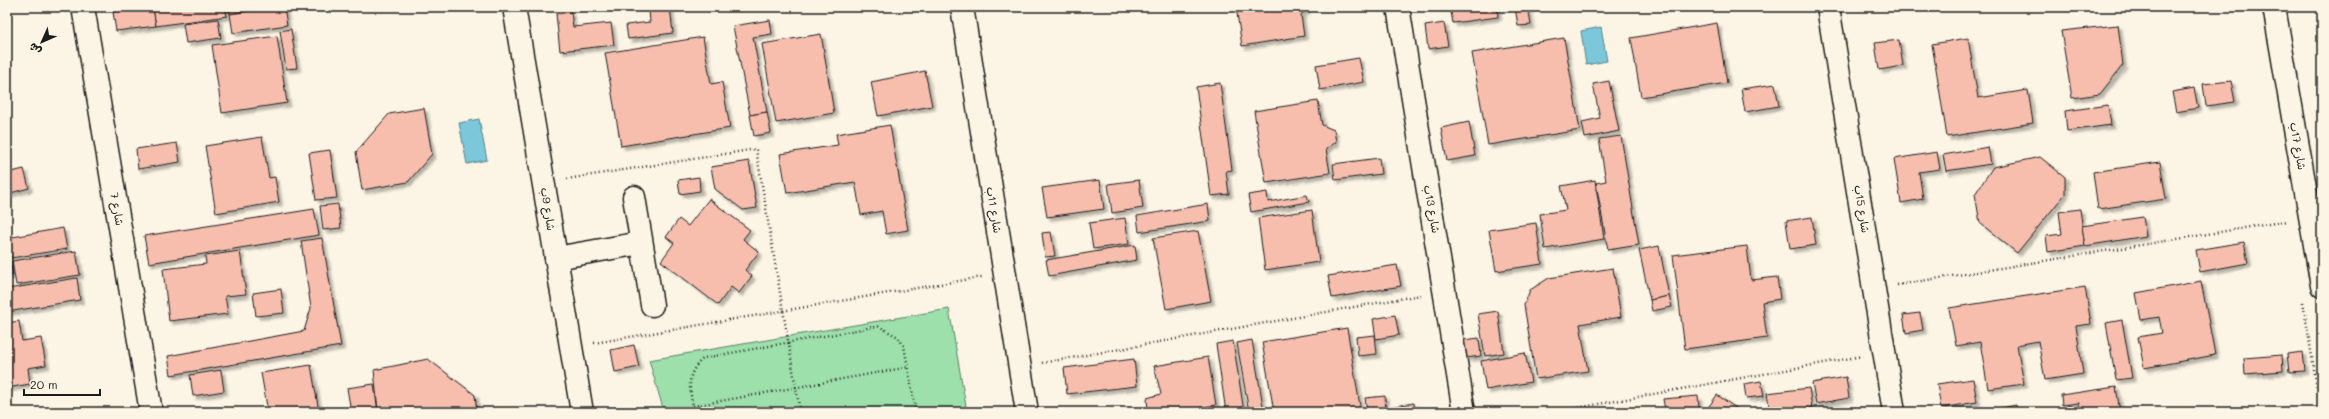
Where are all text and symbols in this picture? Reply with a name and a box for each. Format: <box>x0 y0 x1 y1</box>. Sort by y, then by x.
north arrow <box>22 22 62 62</box>
text: ش <box>25 40 44 59</box>
street label: شارع 17ب <box>2285 121 2310 171</box>
street label: شارع 13ب <box>1419 184 1444 234</box>
street label: شارع 15ب <box>1849 184 1874 234</box>
street label: شارع 9ب <box>536 186 559 232</box>
street label: شارع 11ب <box>981 186 1006 235</box>
street label: شارع 7 <box>105 191 128 227</box>
scale bar <box>24 371 100 397</box>
text: 20 m <box>30 376 58 392</box>

